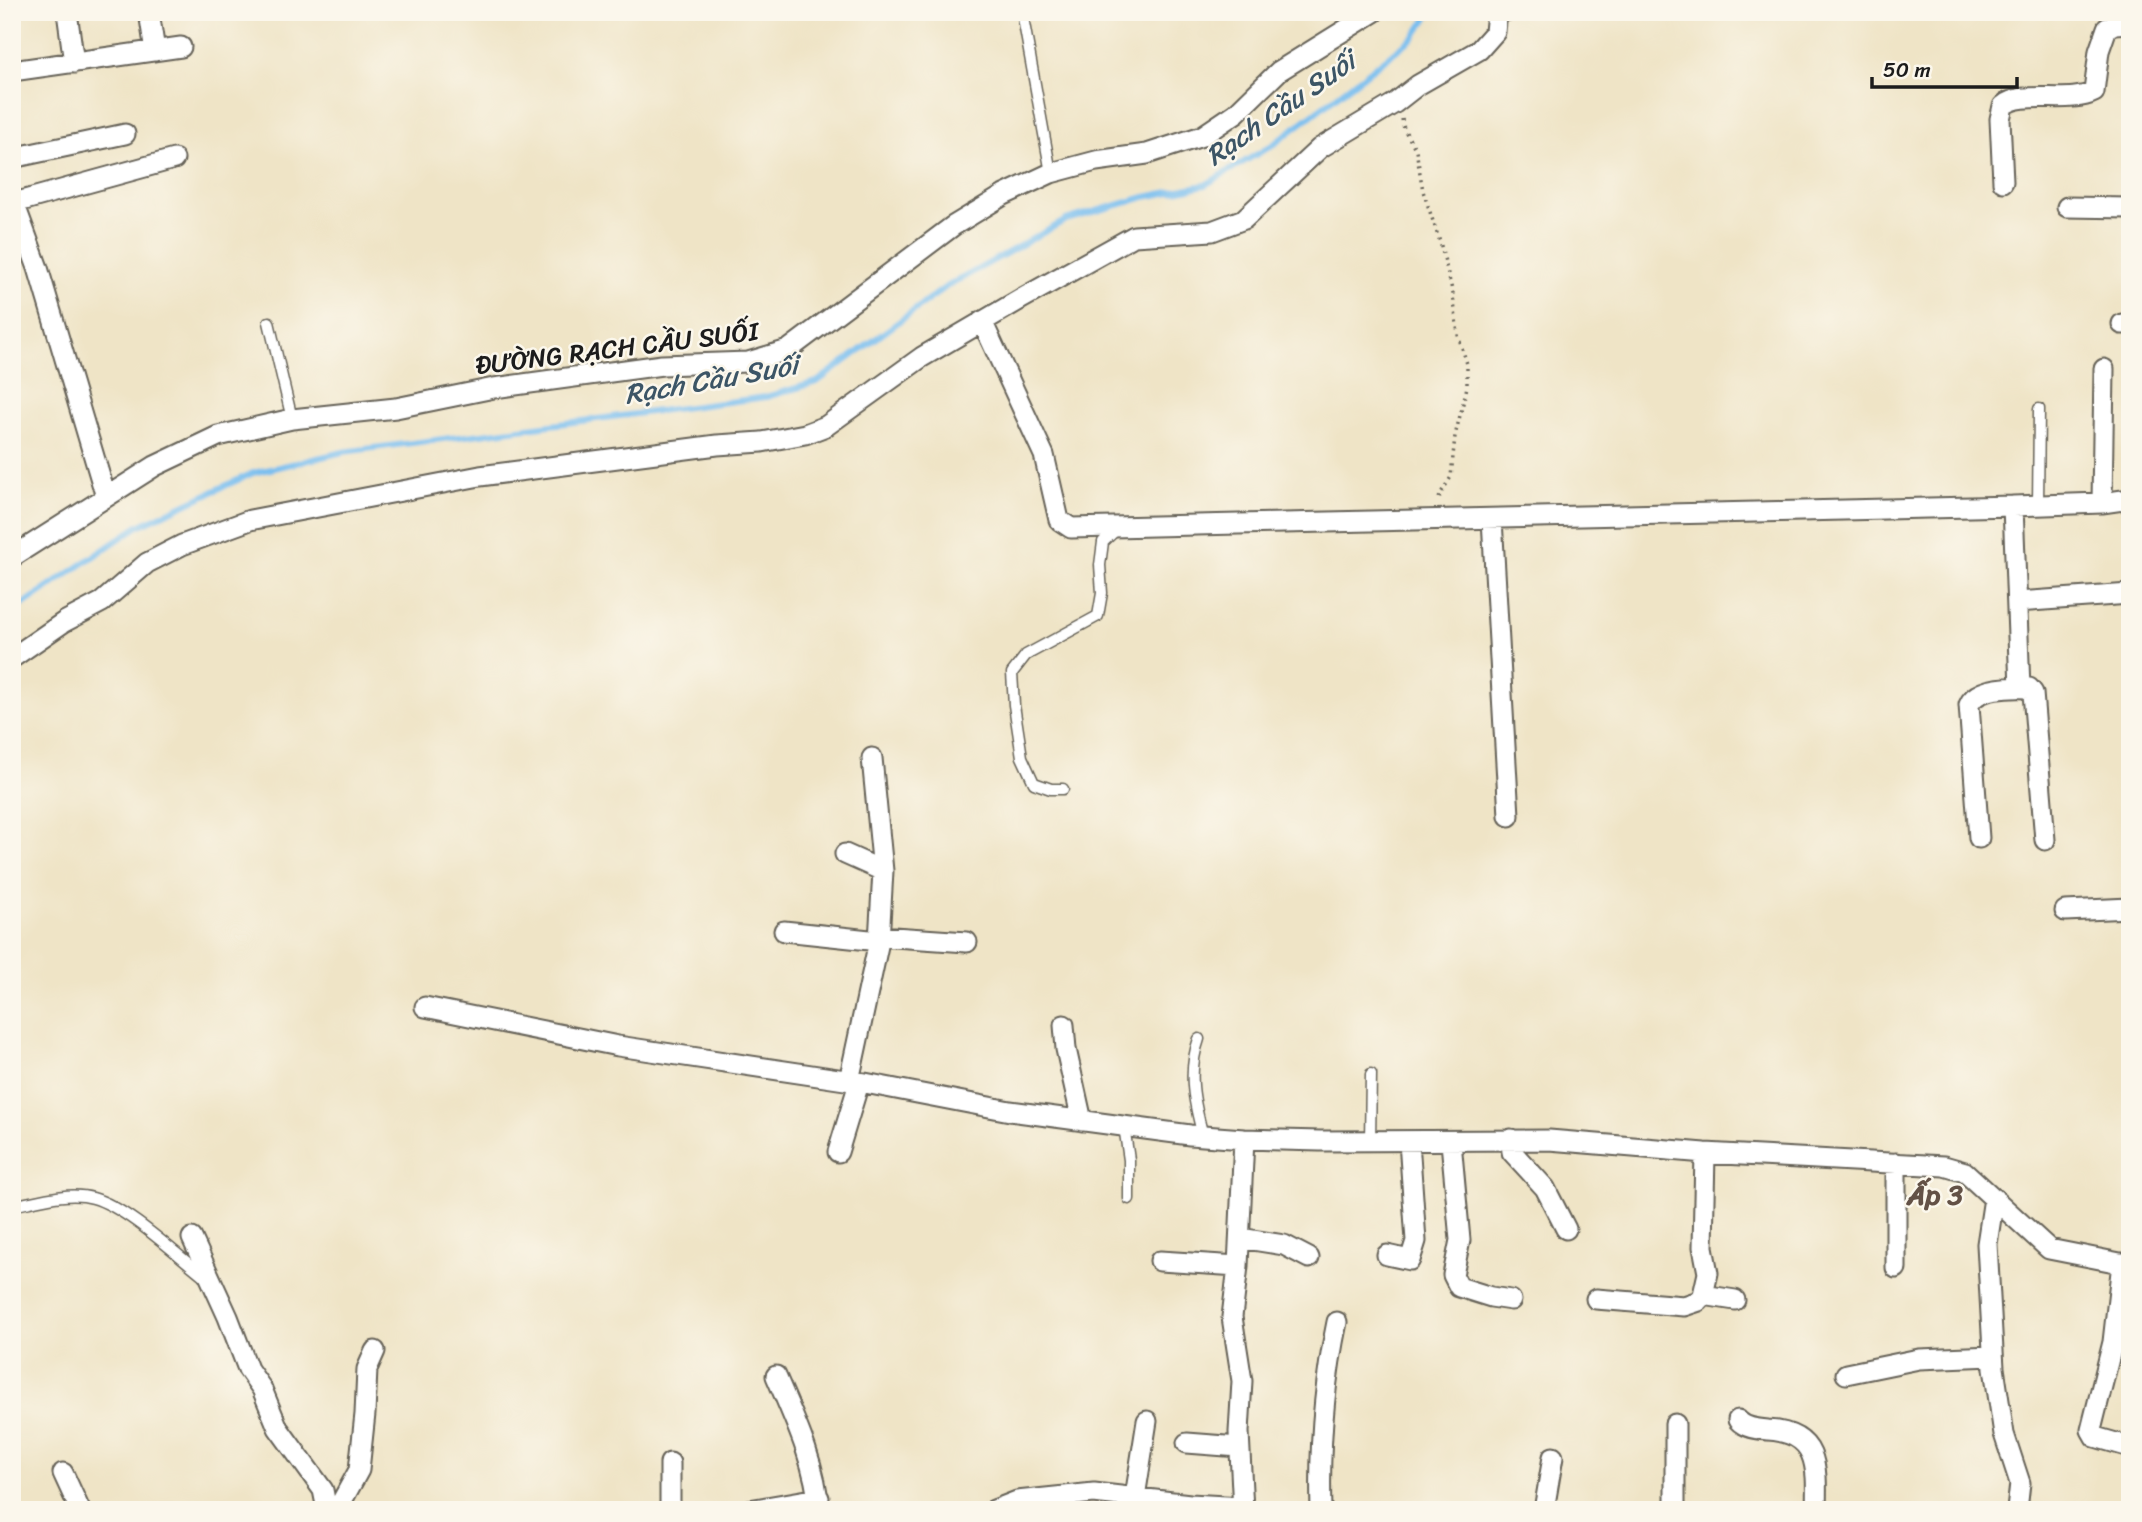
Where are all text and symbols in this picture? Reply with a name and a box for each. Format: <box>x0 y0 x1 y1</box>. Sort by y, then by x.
water label: Rạch Cầu Suối <box>1194 35 1370 179</box>
scale bar <box>1872 46 2018 90</box>
text: 50 m <box>1883 51 1931 89</box>
street label: ĐƯỜNG RẠCH CẦU SUỐI <box>473 308 763 388</box>
water label: Rạch Cầu Suối <box>620 339 807 419</box>
district label: Ấp 3 <box>1906 1170 1964 1219</box>

